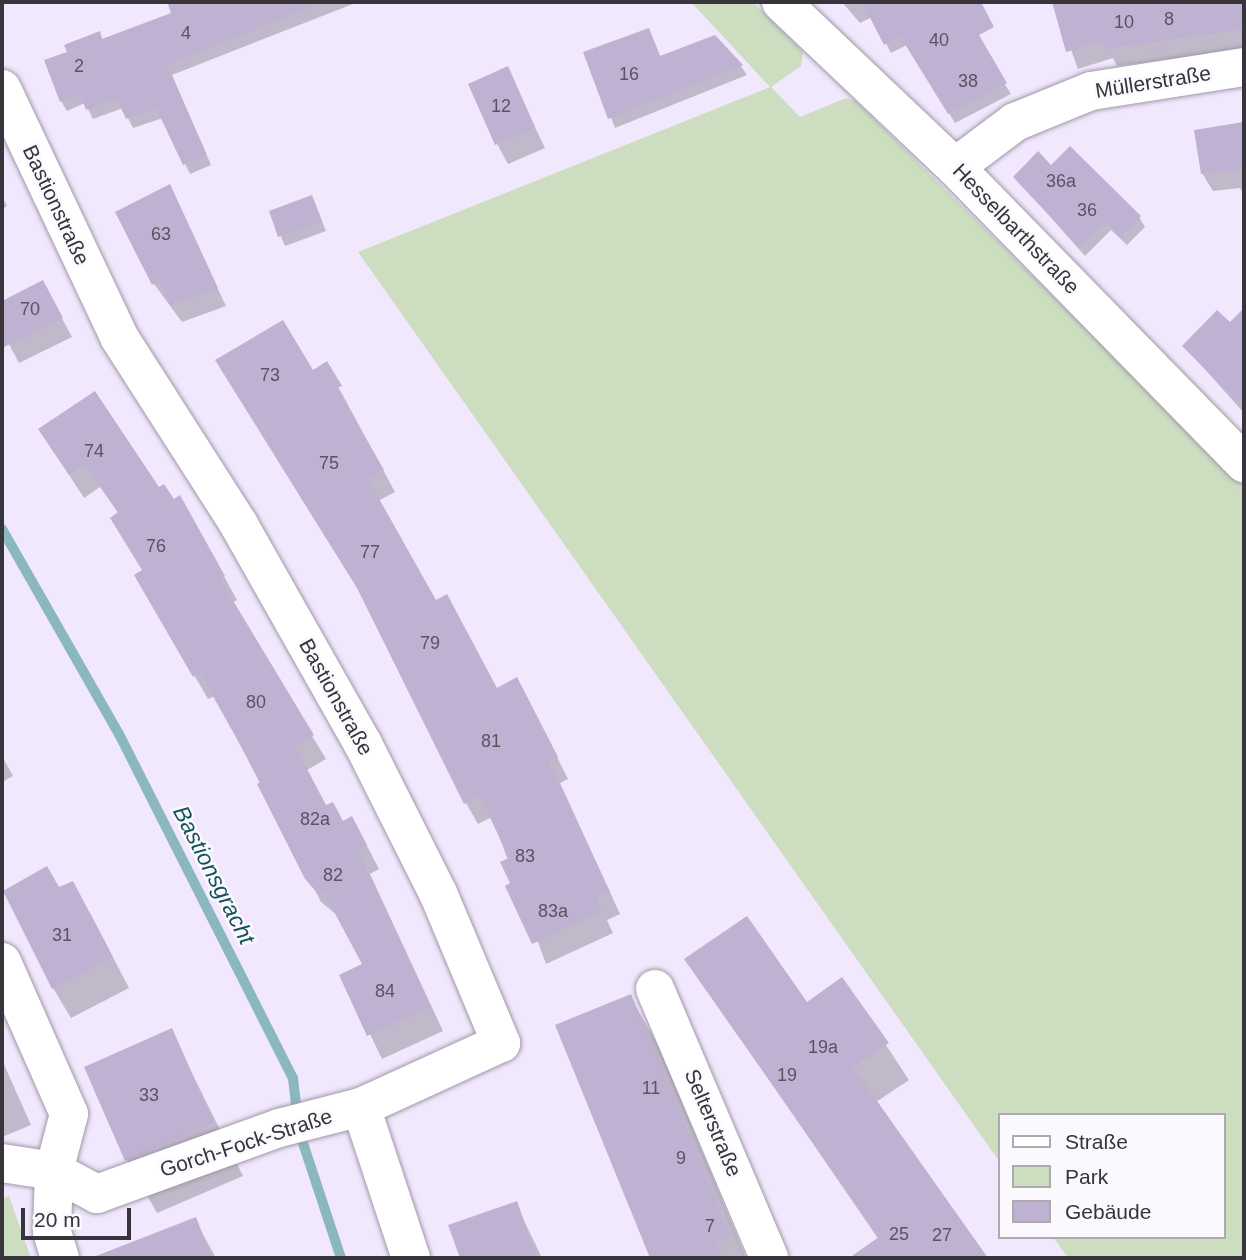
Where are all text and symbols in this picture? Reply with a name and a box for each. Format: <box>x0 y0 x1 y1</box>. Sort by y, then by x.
house number: 8 <box>1164 8 1174 30</box>
house number: 10 <box>1114 11 1134 33</box>
house number: 4 <box>181 22 191 44</box>
house number: 40 <box>929 29 949 51</box>
house number: 2 <box>74 55 84 77</box>
street label: Müllerstraße <box>1093 60 1213 104</box>
house number: 16 <box>619 63 639 85</box>
house number: 38 <box>958 70 978 92</box>
house number: 12 <box>491 95 511 117</box>
street label: Bastionstraße <box>17 141 95 269</box>
street label: Hesselbarthstraße <box>947 159 1085 299</box>
house number: 36a <box>1046 170 1076 192</box>
house number: 36 <box>1077 199 1097 221</box>
house number: 63 <box>151 223 171 245</box>
house number: 70 <box>20 298 40 320</box>
house number: 73 <box>260 364 280 386</box>
house number: 74 <box>84 440 104 462</box>
house number: 75 <box>319 452 339 474</box>
house number: 76 <box>146 535 166 557</box>
house number: 77 <box>360 541 380 563</box>
house number: 79 <box>420 632 440 654</box>
street label: Bastionstraße <box>294 634 378 760</box>
house number: 80 <box>246 691 266 713</box>
house number: 81 <box>481 730 501 752</box>
water label: Bastionsgracht <box>167 801 261 949</box>
house number: 82a <box>300 808 330 830</box>
house number: 83 <box>515 845 535 867</box>
house number: 82 <box>323 864 343 886</box>
house number: 83a <box>538 900 568 922</box>
house number: 31 <box>52 924 72 946</box>
house number: 84 <box>375 980 395 1002</box>
house number: 19a <box>808 1036 838 1058</box>
house number: 19 <box>777 1064 797 1086</box>
street label: Selterstraße <box>679 1065 747 1181</box>
house number: 11 <box>642 1077 660 1099</box>
house number: 33 <box>139 1084 159 1106</box>
street label: Gorch-Fock-Straße <box>157 1103 335 1183</box>
legend <box>998 1113 1225 1239</box>
text: Straße <box>1065 1130 1128 1153</box>
house number: 9 <box>676 1147 686 1169</box>
text: Park <box>1065 1165 1108 1188</box>
scale bar <box>24 1194 135 1238</box>
text: Gebäude <box>1065 1200 1151 1223</box>
text: 20 m <box>34 1208 81 1231</box>
house number: 7 <box>705 1215 715 1237</box>
house number: 25 <box>889 1223 909 1245</box>
house number: 27 <box>932 1224 952 1246</box>

